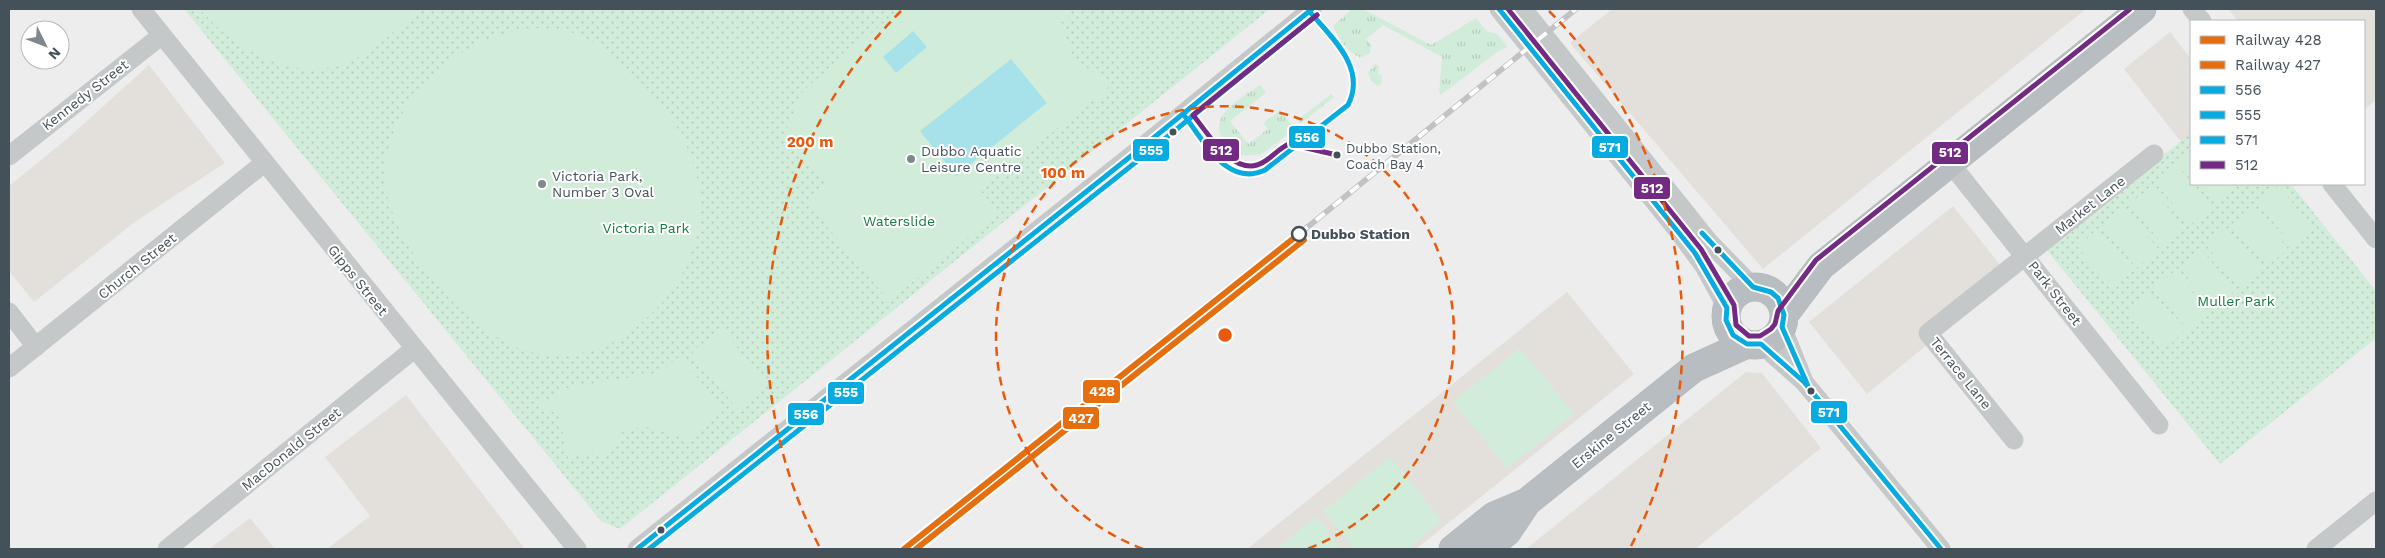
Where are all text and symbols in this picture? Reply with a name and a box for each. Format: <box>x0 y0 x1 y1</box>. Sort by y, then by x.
north arrow <box>20 20 70 70</box>
legend <box>2190 20 2365 185</box>
text: Railway 428 <box>2235 31 2322 49</box>
text: N <box>45 44 64 63</box>
street label: Kennedy Street <box>39 56 131 134</box>
text: Railway 427 <box>2235 56 2321 74</box>
text: 556 <box>2235 81 2262 99</box>
text: 555 <box>2235 106 2261 124</box>
line badge: 556 <box>1288 125 1326 149</box>
unlabelled marker <box>1168 127 1178 137</box>
text: 556 <box>1295 129 1320 145</box>
text: 571 <box>2235 131 2258 149</box>
text: 200 m <box>787 133 833 151</box>
line badge: 571 <box>1591 135 1629 159</box>
line badge: 555 <box>1132 138 1170 162</box>
line badge: 512 <box>1202 138 1240 162</box>
text: 571 <box>1599 139 1621 155</box>
place label: Dubbo Station, Coach Bay 4 <box>1346 141 1441 172</box>
line badge: 512 <box>1931 141 1969 165</box>
text: 555 <box>1139 142 1163 158</box>
text: 512 <box>1210 142 1232 158</box>
place label: Dubbo Aquatic Leisure Centre <box>921 143 1022 175</box>
text: 512 <box>1939 144 1961 160</box>
marker: Dubbo Station, Coach Bay 4 <box>1332 150 1342 160</box>
marker: Dubbo Aquatic Leisure Centre <box>905 153 917 165</box>
text: 512 <box>2235 156 2258 174</box>
text: 100 m <box>1041 164 1085 182</box>
place label: Victoria Park, Number 3 Oval <box>552 168 655 200</box>
street label: Market Lane <box>2052 173 2128 237</box>
line badge: 512 <box>1633 176 1671 200</box>
marker: Victoria Park, Number 3 Oval <box>536 178 548 190</box>
text: 512 <box>1641 180 1663 196</box>
park label: Waterslide <box>863 213 935 229</box>
park label: Victoria Park <box>603 220 689 236</box>
marker: Dubbo Station <box>1291 226 1307 242</box>
place label: Dubbo Station <box>1311 226 1410 242</box>
street label: Church Street <box>95 230 179 302</box>
street label: Gipps Street <box>325 242 391 318</box>
unlabelled marker <box>1713 245 1723 255</box>
street label: Park Street <box>2025 258 2085 328</box>
park label: Muller Park <box>2197 293 2275 309</box>
centre of rings <box>1216 326 1234 344</box>
street label: Terrace Lane <box>1927 334 1995 412</box>
line badge: 428 <box>1082 379 1121 404</box>
line badge: 555 <box>827 381 865 405</box>
text: 428 <box>1089 383 1115 399</box>
text: 555 <box>834 384 858 400</box>
unlabelled marker <box>1806 386 1816 396</box>
street label: Erskine Street <box>1568 398 1654 472</box>
line badge: 571 <box>1810 400 1848 424</box>
line badge: 556 <box>787 402 825 426</box>
street label: MacDonald Street <box>238 404 344 494</box>
text: 571 <box>1818 404 1840 420</box>
text: 556 <box>794 406 819 422</box>
line badge: 427 <box>1062 406 1100 430</box>
text: 427 <box>1068 410 1094 426</box>
unlabelled marker <box>656 525 666 535</box>

